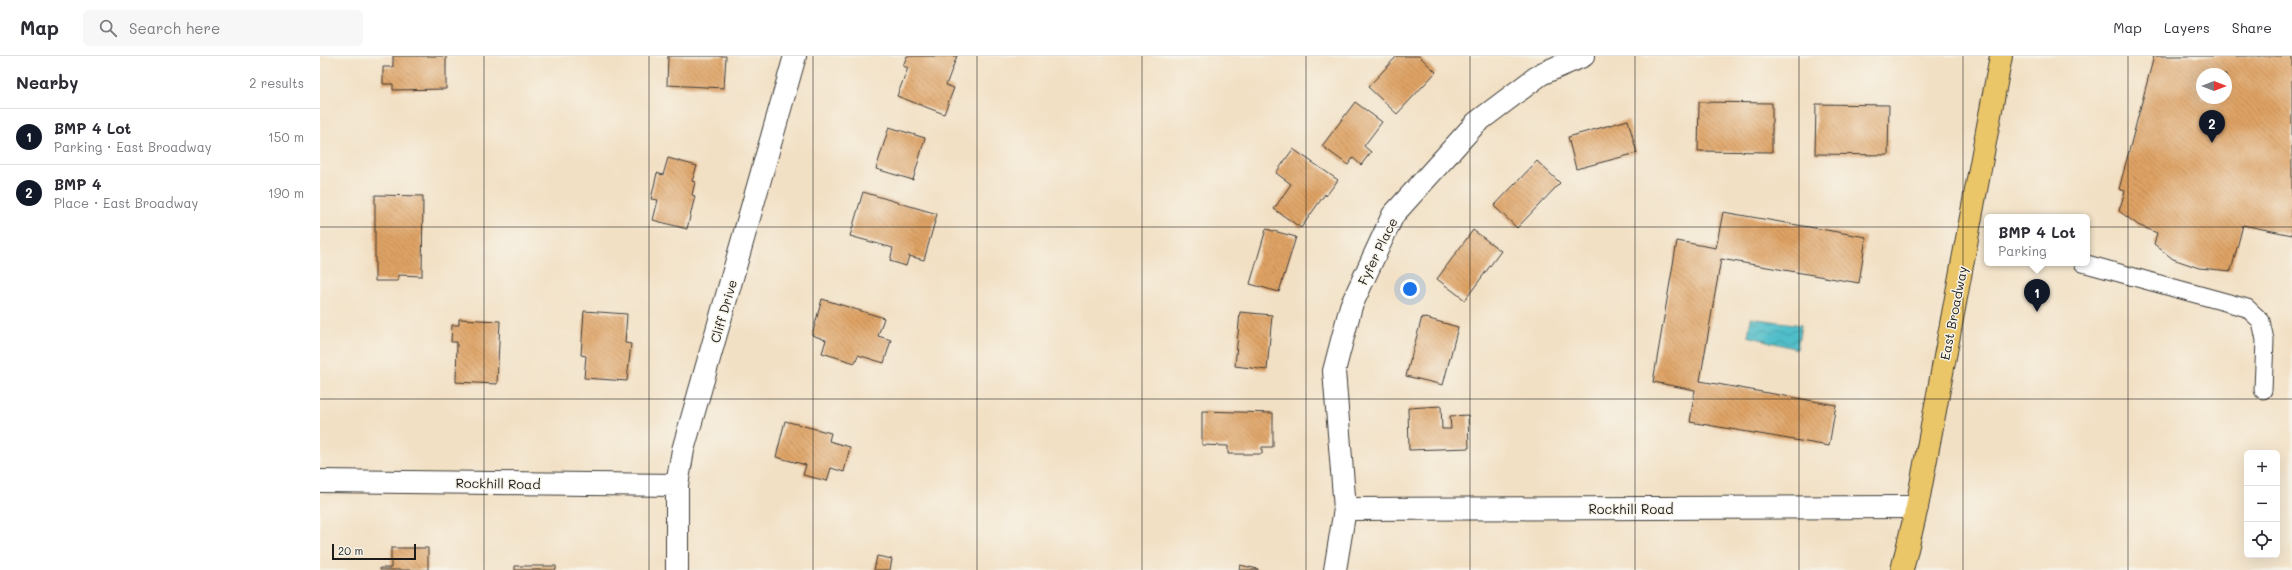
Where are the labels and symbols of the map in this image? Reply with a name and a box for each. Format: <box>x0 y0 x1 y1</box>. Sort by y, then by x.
north arrow <box>2196 68 2232 104</box>
pin: 2 <box>2199 110 2225 143</box>
street label: Fyfer Place <box>1353 215 1401 287</box>
street label: East Broadway <box>1936 264 1970 361</box>
street label: Cliff Drive <box>706 277 740 345</box>
your location <box>1400 279 1420 299</box>
pin: 1 <box>2024 279 2050 312</box>
street label: Rockhill Road <box>455 474 541 492</box>
street label: Rockhill Road <box>1589 500 1673 517</box>
scale bar <box>332 542 416 561</box>

